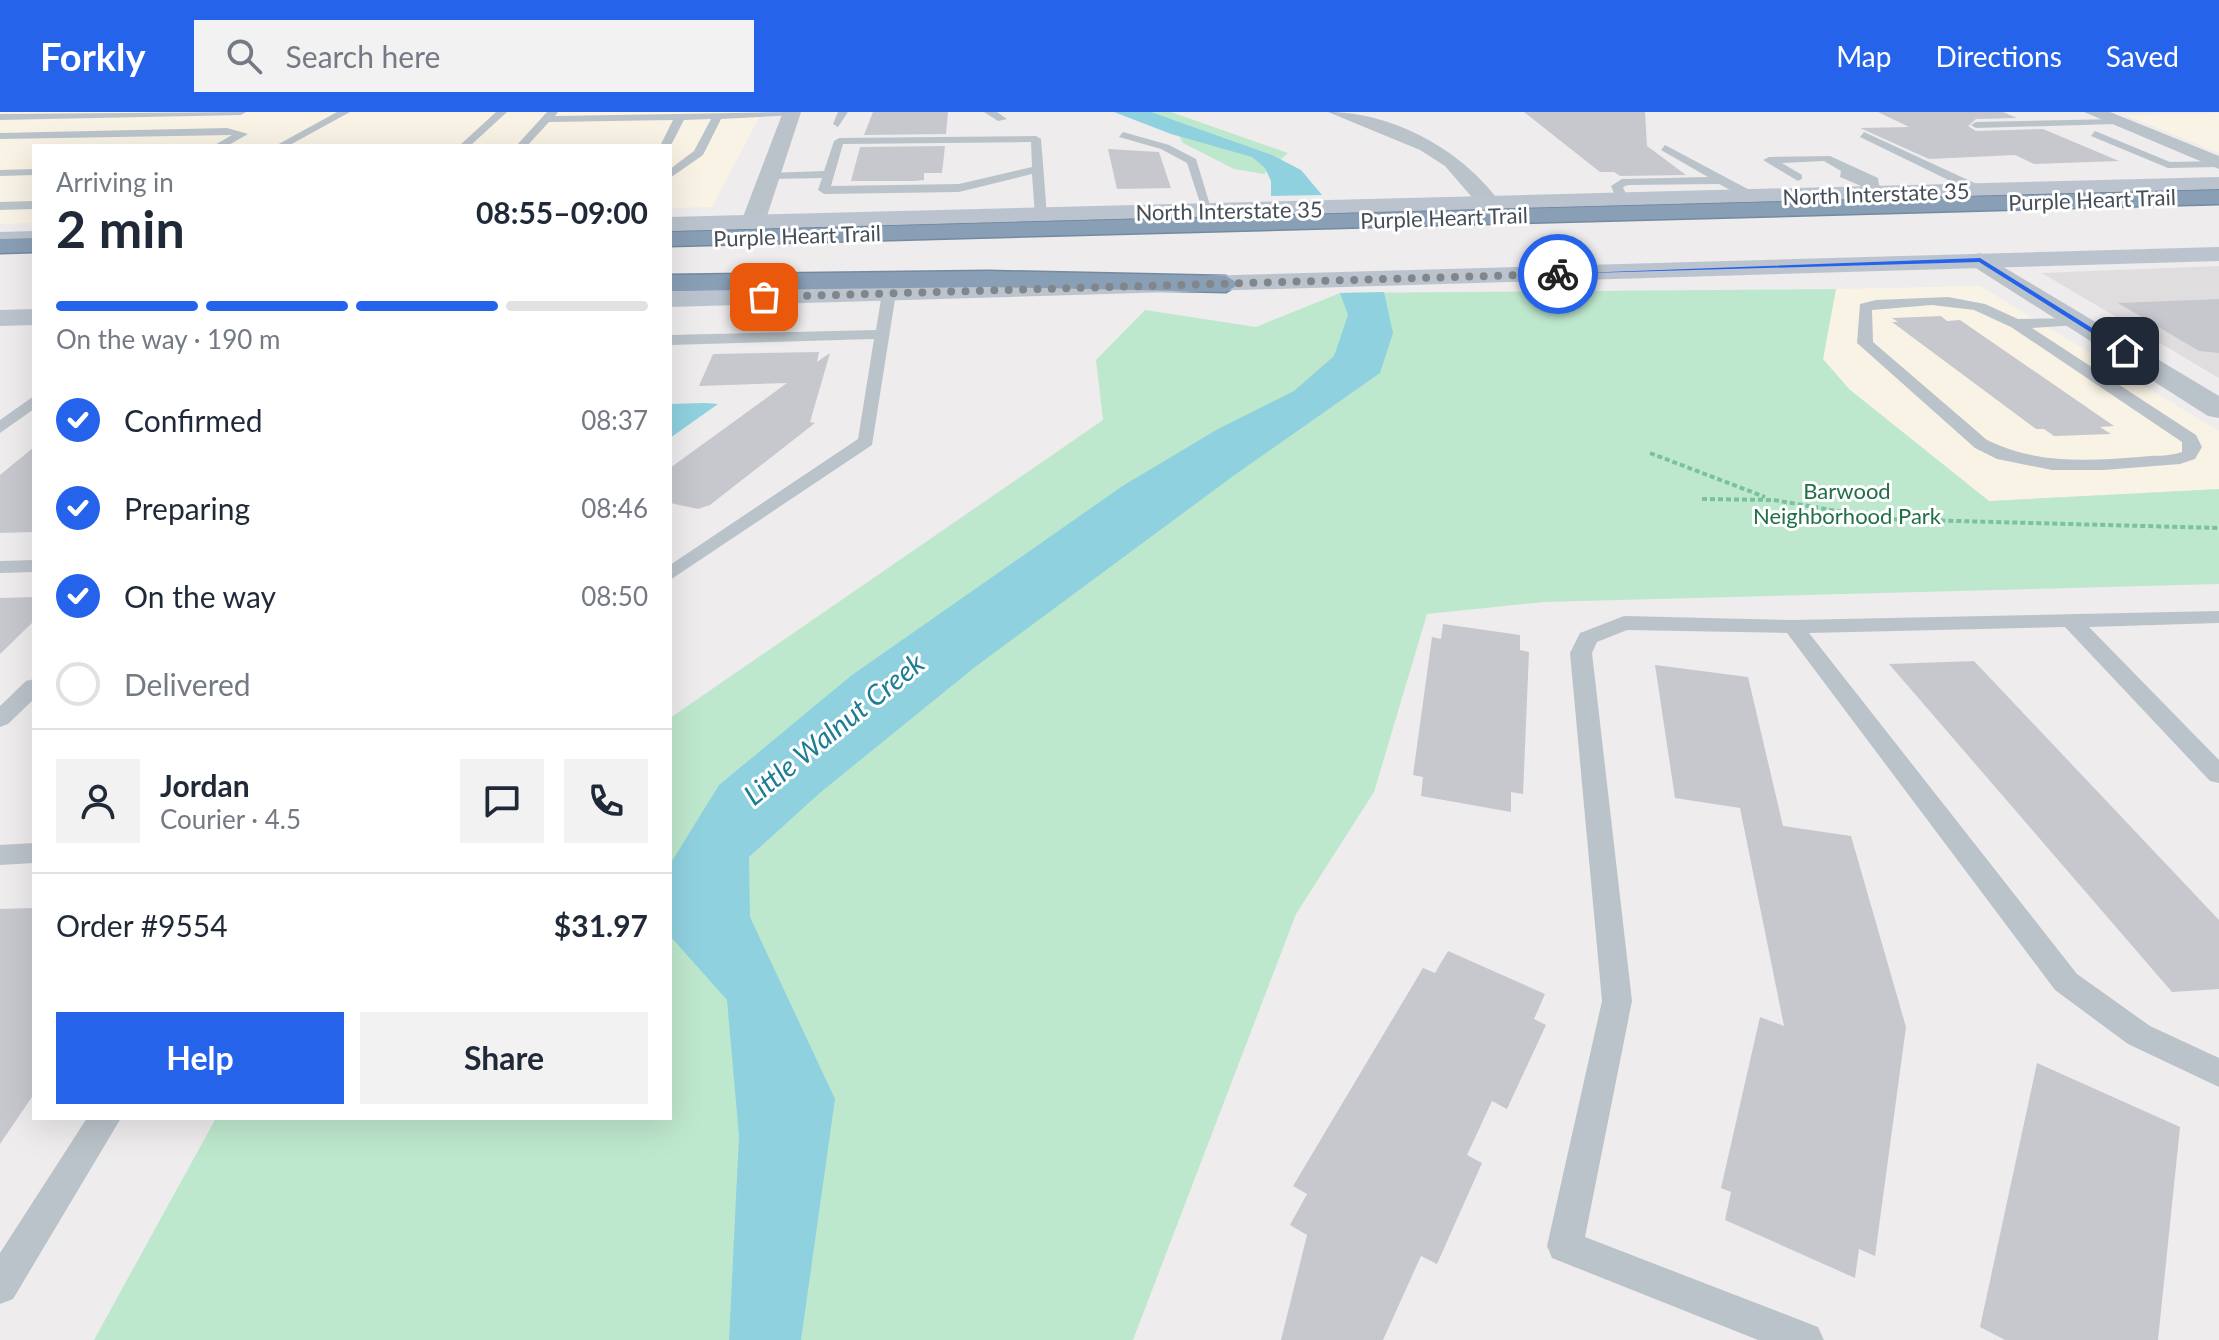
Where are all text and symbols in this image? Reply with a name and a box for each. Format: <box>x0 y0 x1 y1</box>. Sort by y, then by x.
search box <box>194 20 754 92</box>
text: Forkly <box>40 33 146 79</box>
icon: search <box>222 34 266 78</box>
text: Search here <box>286 38 440 74</box>
text: Map <box>1836 39 1891 73</box>
text: Directions <box>1935 39 2062 73</box>
text: Saved <box>2106 39 2179 73</box>
text: Arriving in <box>56 166 174 198</box>
street label: North Interstate 35 <box>1782 177 1970 210</box>
street label: Purple Heart Trail <box>2008 183 2176 216</box>
text: 08:55–09:00 <box>476 194 648 230</box>
street label: North Interstate 35 <box>1135 195 1323 226</box>
text: 2 min <box>56 197 185 259</box>
street label: Purple Heart Trail <box>1360 201 1528 234</box>
street label: Purple Heart Trail <box>713 219 881 252</box>
courier <box>1518 234 1598 314</box>
icon: bike <box>1536 252 1580 296</box>
pin <box>730 263 798 331</box>
icon: bag <box>742 275 786 319</box>
pin <box>2091 317 2159 385</box>
text: On the way · 190 m <box>56 323 280 355</box>
icon: home <box>2103 329 2147 373</box>
icon: check <box>56 398 100 442</box>
text: Confirmed <box>124 402 263 438</box>
text: 08:37 <box>581 404 648 436</box>
park label: Barwood Neighborhood Park <box>1753 477 1942 529</box>
icon: check <box>56 486 100 530</box>
text: Preparing <box>124 490 250 526</box>
text: 08:46 <box>581 492 648 524</box>
icon: check <box>56 574 100 618</box>
text: On the way <box>124 578 276 614</box>
text: 08:50 <box>581 580 648 612</box>
water label: Little Walnut Creek <box>736 645 931 811</box>
text: Delivered <box>124 666 251 702</box>
button: person <box>56 759 140 843</box>
button: chat <box>460 759 544 843</box>
button: phone <box>564 759 648 843</box>
text: Jordan <box>160 767 250 803</box>
text: Courier · 4.5 <box>160 803 301 835</box>
text: Order #9554 <box>56 907 228 943</box>
text: $31.97 <box>554 907 648 943</box>
button: Help <box>56 1012 344 1104</box>
button: Share <box>360 1012 648 1104</box>

